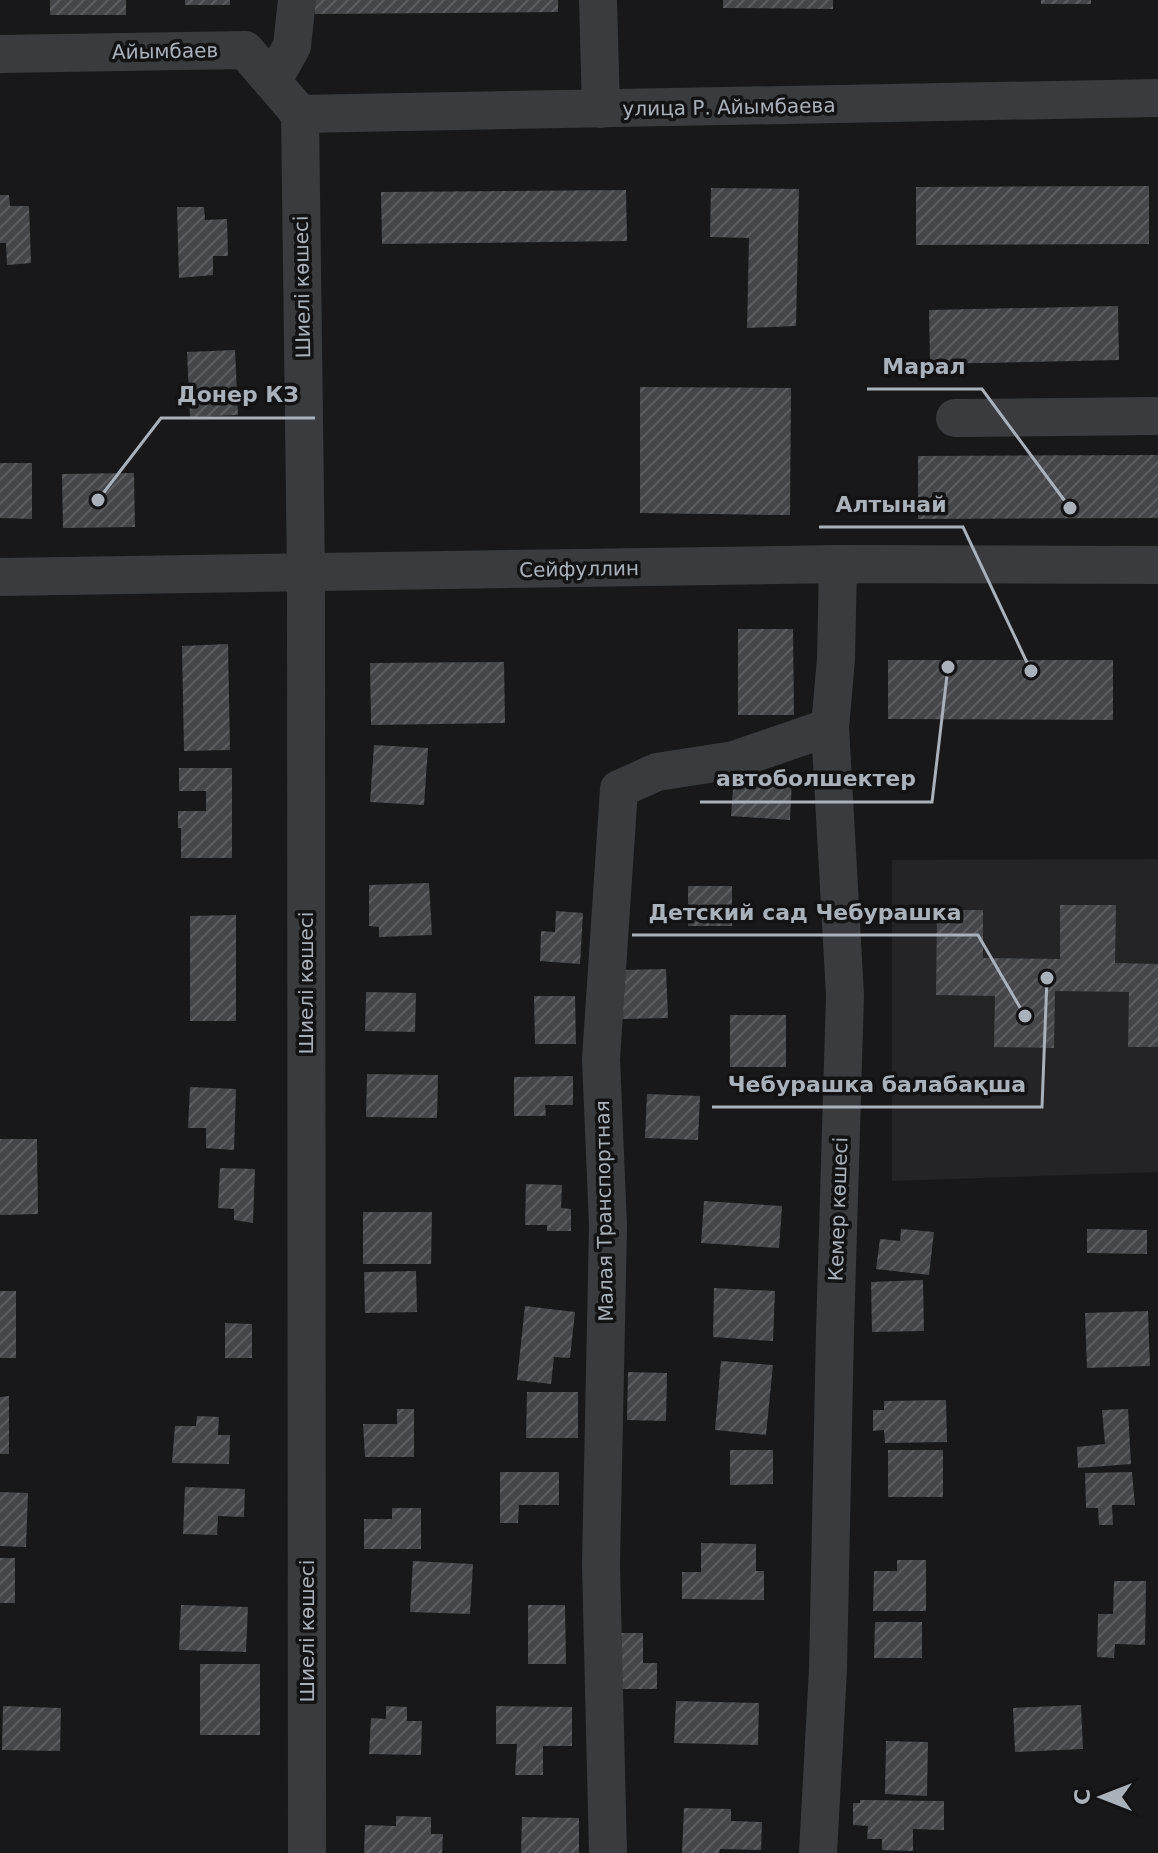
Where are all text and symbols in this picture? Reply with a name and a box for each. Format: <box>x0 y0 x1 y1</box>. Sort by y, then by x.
street label: Айымбаев <box>112 38 218 64</box>
street label: улица Р. Айымбаева <box>622 93 836 121</box>
street label: Шиелі көшесі <box>289 215 315 359</box>
callout: Марал <box>867 343 982 389</box>
text: Марал <box>882 354 966 379</box>
callout: Донер КЗ <box>161 372 315 418</box>
text: Донер КЗ <box>177 382 299 407</box>
callout: Алтынай <box>819 481 963 527</box>
text: Алтынай <box>835 492 947 517</box>
street label: Сейфуллин <box>519 556 639 582</box>
callout: автоболшектер <box>700 756 932 802</box>
text: автоболшектер <box>716 766 916 791</box>
callout: Детский сад Чебурашка <box>632 889 978 935</box>
text: Детский сад Чебурашка <box>648 900 962 925</box>
street label: Шиелі көшесі <box>294 912 318 1054</box>
callout: Чебурашка балабақша <box>712 1061 1042 1107</box>
text: Чебурашка балабақша <box>728 1072 1026 1097</box>
street label: Малая Транспортная <box>590 1100 618 1322</box>
street label: Кемер көшесі <box>823 1136 853 1282</box>
street label: Шиелі көшесі <box>295 1560 319 1702</box>
north arrow <box>1062 1757 1142 1837</box>
text: С <box>1070 1789 1095 1805</box>

